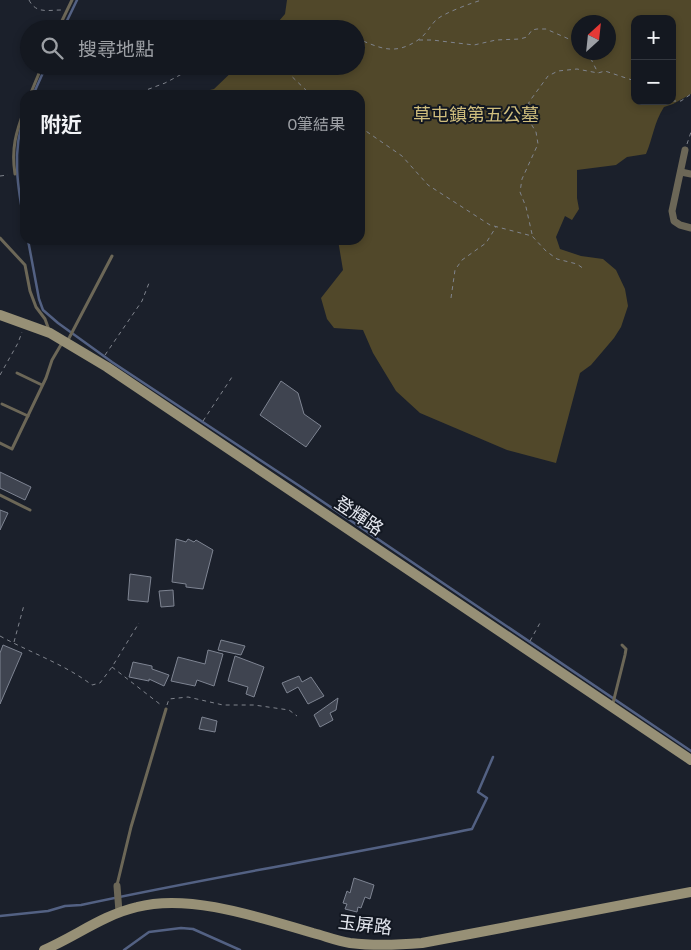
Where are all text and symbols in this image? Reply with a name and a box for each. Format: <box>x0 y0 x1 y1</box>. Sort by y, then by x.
north arrow <box>571 15 616 60</box>
map controls <box>631 15 676 105</box>
button: + <box>631 15 676 60</box>
search box <box>20 20 365 75</box>
icon: search <box>38 34 66 62</box>
text: 搜尋地點 <box>78 37 154 60</box>
button: − <box>631 60 676 105</box>
park label: 草屯鎮第五公墓 <box>413 103 539 125</box>
text: 附近 <box>40 111 82 136</box>
text: 0筆結果 <box>288 114 345 133</box>
street label: 登輝路 <box>331 491 388 539</box>
street label: 玉屏路 <box>337 910 393 938</box>

